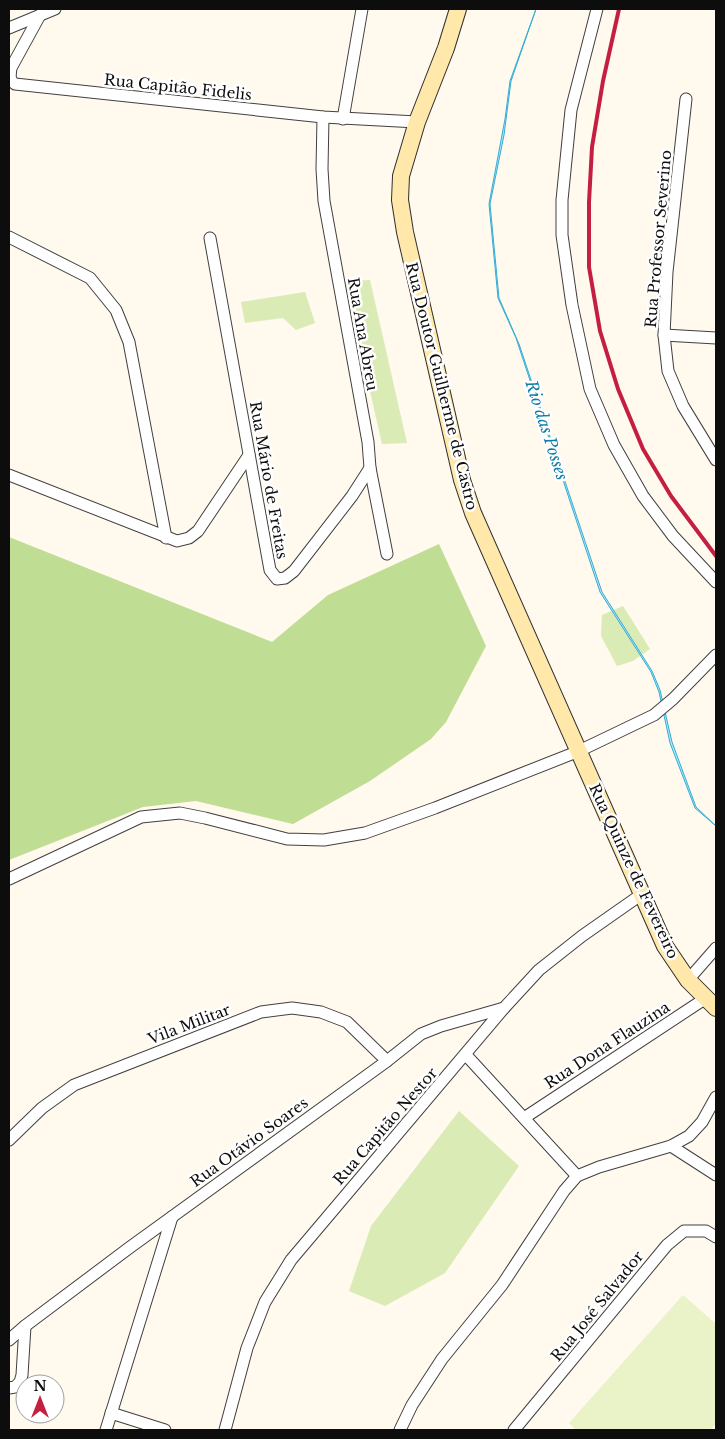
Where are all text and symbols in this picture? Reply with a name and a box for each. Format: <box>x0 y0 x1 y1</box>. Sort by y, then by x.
street label: Rua Capitão Fidelis <box>103 70 253 104</box>
street label: Rua Professor Severino <box>641 149 675 329</box>
street label: Rua Doutor Guilherme de Castro <box>402 260 482 512</box>
street label: Rua Ana Abreu <box>344 276 382 392</box>
water label: Rio das Posses <box>521 377 573 483</box>
street label: Rua Mário de Freitas <box>246 400 292 561</box>
street label: Rua Quinze de Fevereiro <box>585 780 683 962</box>
street label: Rua Dona Flauzina <box>541 997 674 1093</box>
street label: Vila Militar <box>144 999 234 1049</box>
street label: Rua Capitão Nestor <box>329 1063 442 1189</box>
street label: Rua Otávio Soares <box>186 1093 312 1191</box>
street label: Rua José Salvador <box>547 1246 648 1365</box>
north arrow <box>15 1374 65 1424</box>
text: N <box>33 1377 47 1395</box>

